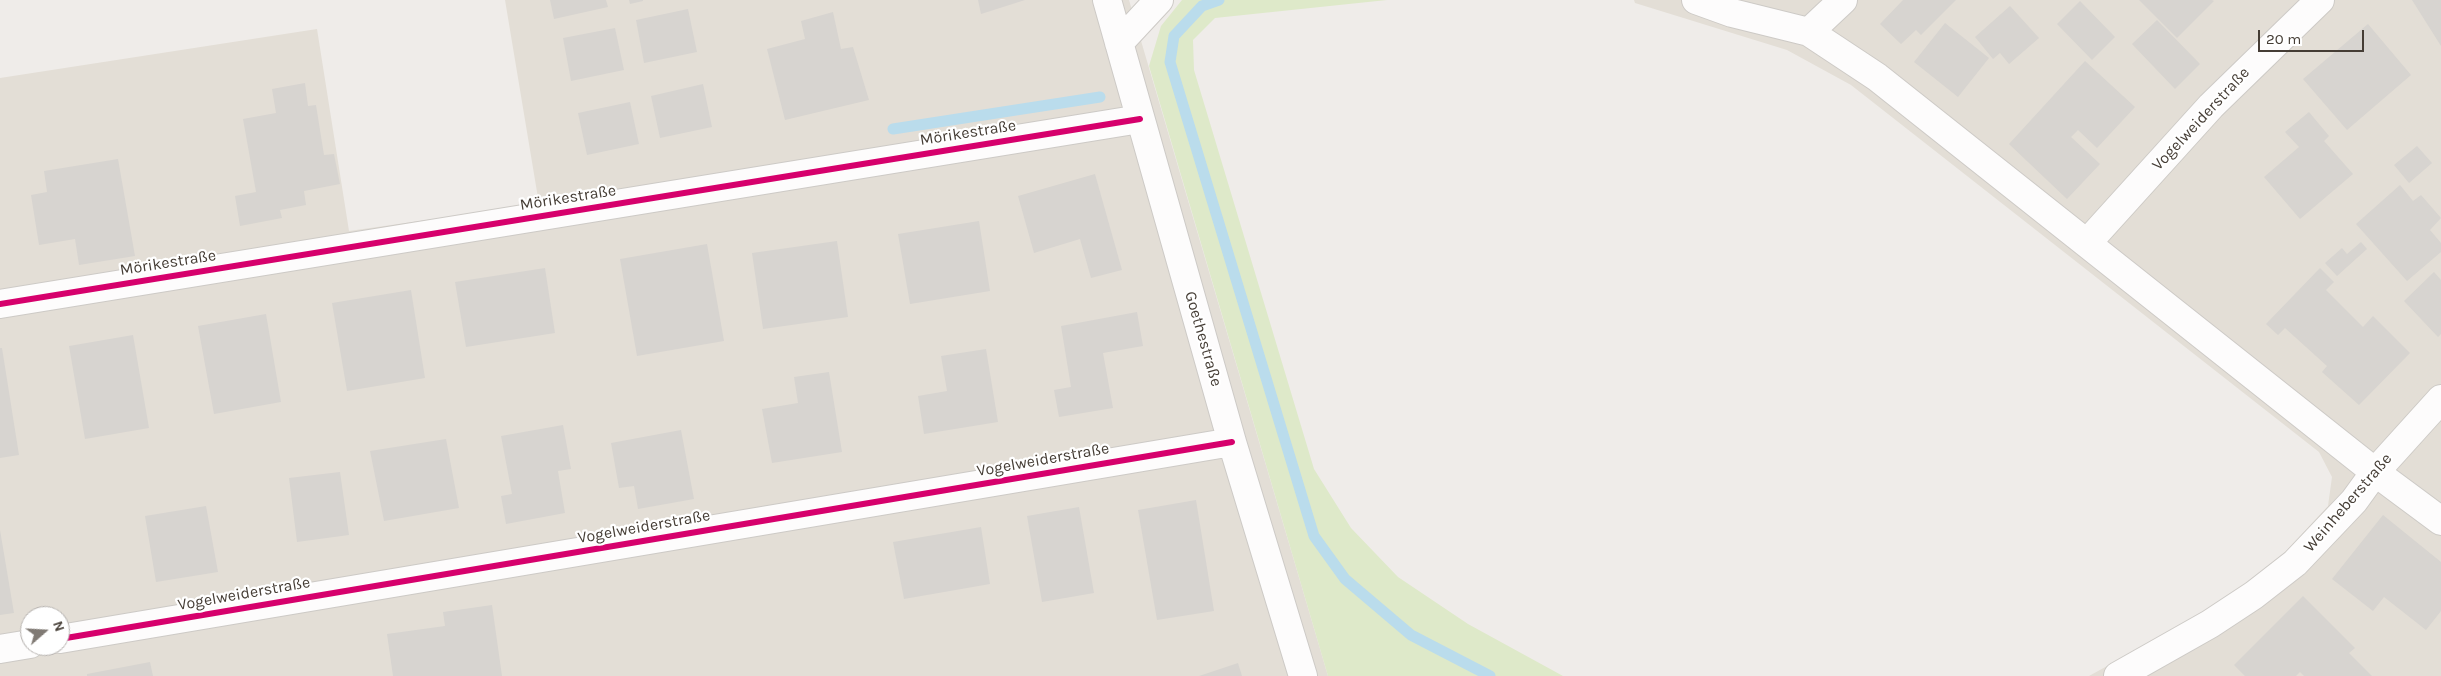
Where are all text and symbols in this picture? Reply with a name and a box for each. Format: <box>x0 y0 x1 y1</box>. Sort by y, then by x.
scale bar <box>2261 20 2367 52</box>
text: 20 m <box>2266 30 2301 48</box>
street label: Vogelweiderstraße <box>2148 63 2254 175</box>
street label: Mörikestraße <box>919 116 1017 150</box>
street label: Mörikestraße <box>519 181 617 215</box>
street label: Mörikestraße <box>119 246 217 280</box>
street label: Goethestraße <box>1180 289 1226 389</box>
street label: Vogelweiderstraße <box>975 439 1111 481</box>
street label: Weinheberstraße <box>2300 450 2396 556</box>
street label: Vogelweiderstraße <box>576 506 712 548</box>
street label: Vogelweiderstraße <box>176 573 312 615</box>
north arrow <box>20 606 70 656</box>
text: N <box>49 619 68 634</box>

